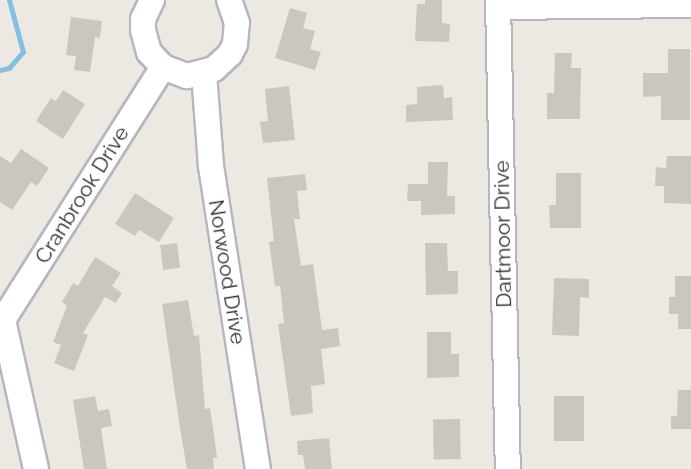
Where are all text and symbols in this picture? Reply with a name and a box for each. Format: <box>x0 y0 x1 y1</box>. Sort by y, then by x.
street label: Cranbrook Drive <box>30 122 134 268</box>
street label: Dartmoor Drive <box>489 160 517 308</box>
street label: Norwood Drive <box>203 198 251 346</box>

